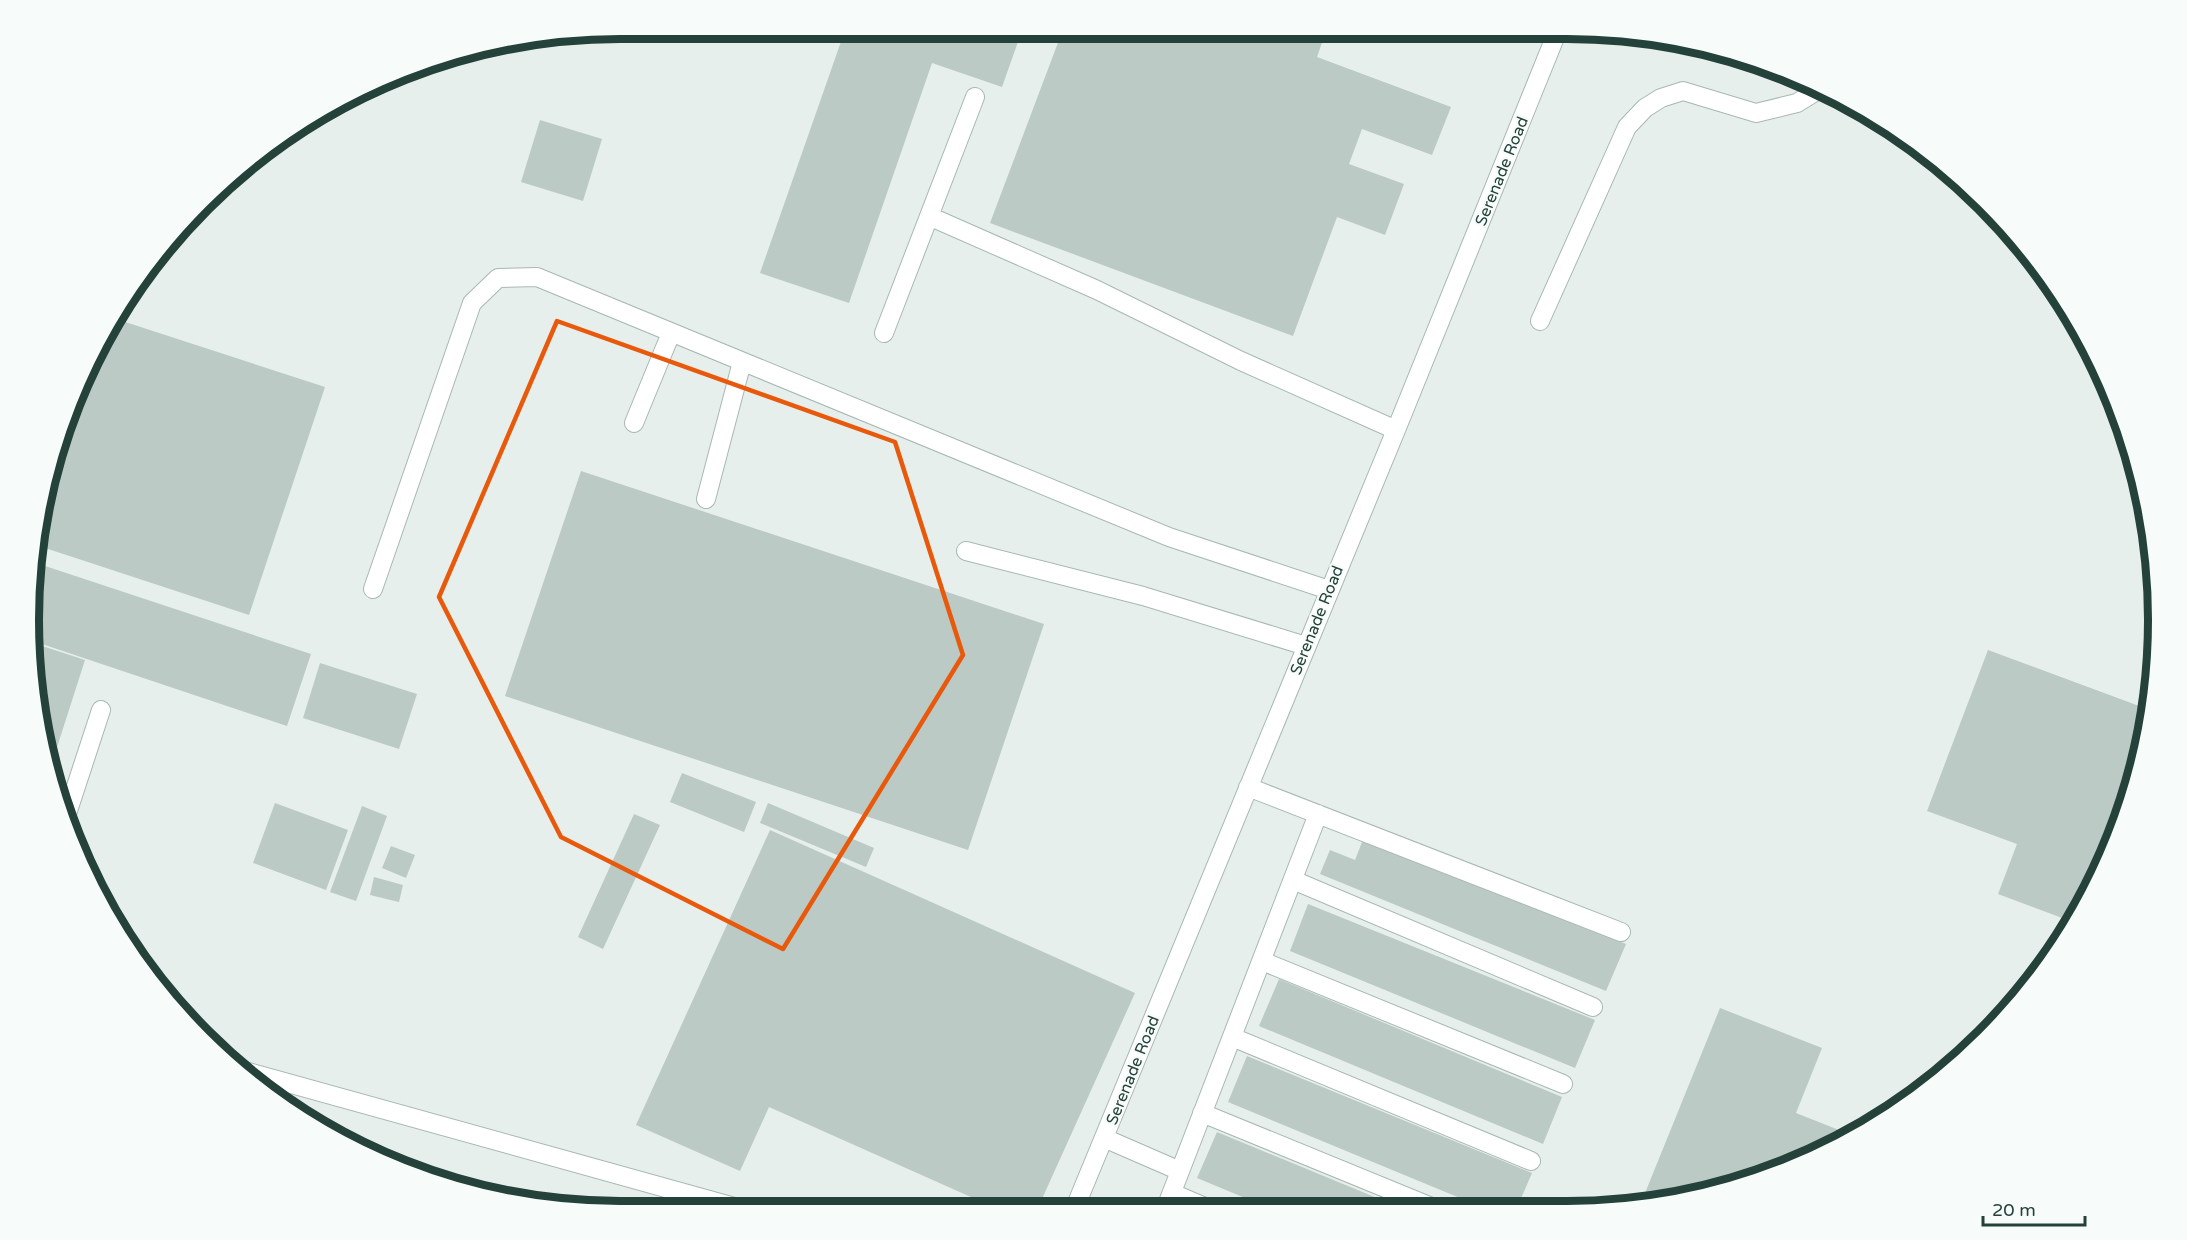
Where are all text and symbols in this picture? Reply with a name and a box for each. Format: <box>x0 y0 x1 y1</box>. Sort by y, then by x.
street label: Serenade Road <box>1471 114 1533 229</box>
street label: Serenade Road <box>1286 563 1348 678</box>
street label: Serenade Road <box>1102 1013 1164 1128</box>
scale bar <box>1983 1189 2085 1227</box>
text: 20 m <box>1992 1199 2036 1221</box>

